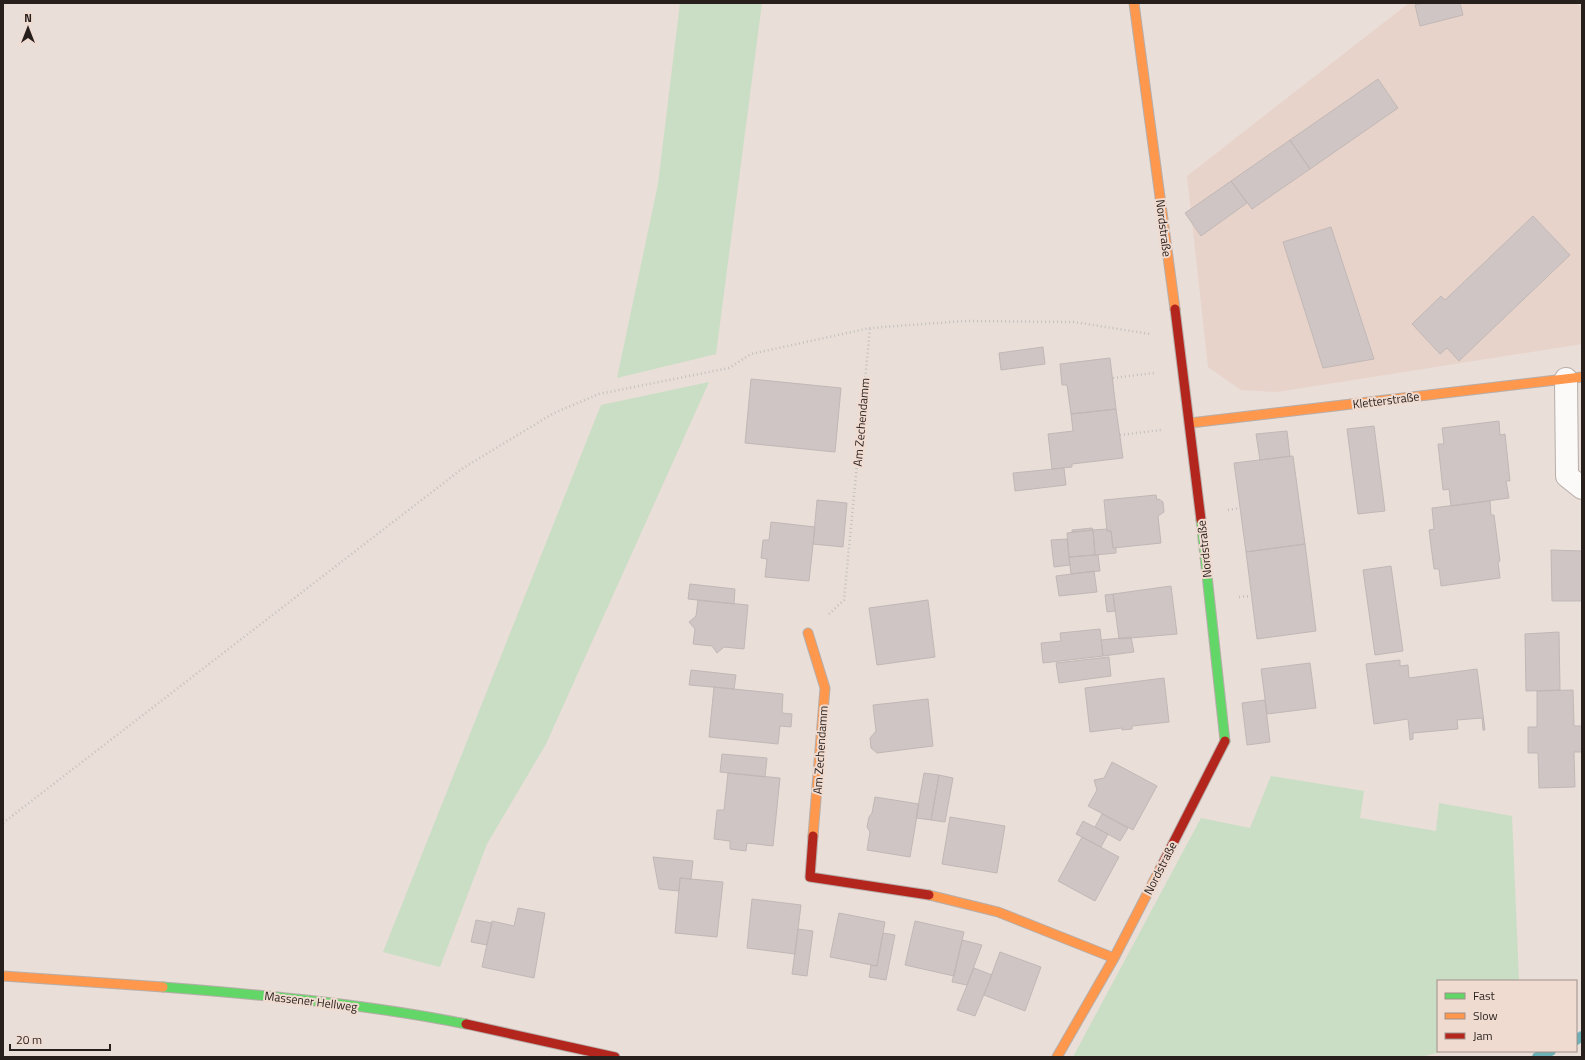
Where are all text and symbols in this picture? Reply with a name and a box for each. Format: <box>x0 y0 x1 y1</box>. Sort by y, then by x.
north arrow <box>8 8 48 48</box>
text: N <box>24 10 32 26</box>
street label: Nordstraße <box>1151 198 1177 258</box>
street label: Am Zechendamm <box>848 377 874 467</box>
street label: Kletterstraße <box>1352 386 1420 414</box>
street label: Nordstraße <box>1192 519 1216 579</box>
street label: Am Zechendamm <box>807 705 833 795</box>
street label: Nordstraße <box>1138 838 1182 898</box>
legend <box>1437 980 1577 1052</box>
street label: Massener Hellweg <box>263 986 359 1016</box>
text: Fast <box>1473 986 1496 1005</box>
text: Slow <box>1473 1006 1498 1025</box>
scale bar <box>10 1026 110 1052</box>
text: Jam <box>1473 1026 1493 1045</box>
text: 20 m <box>16 1030 42 1049</box>

